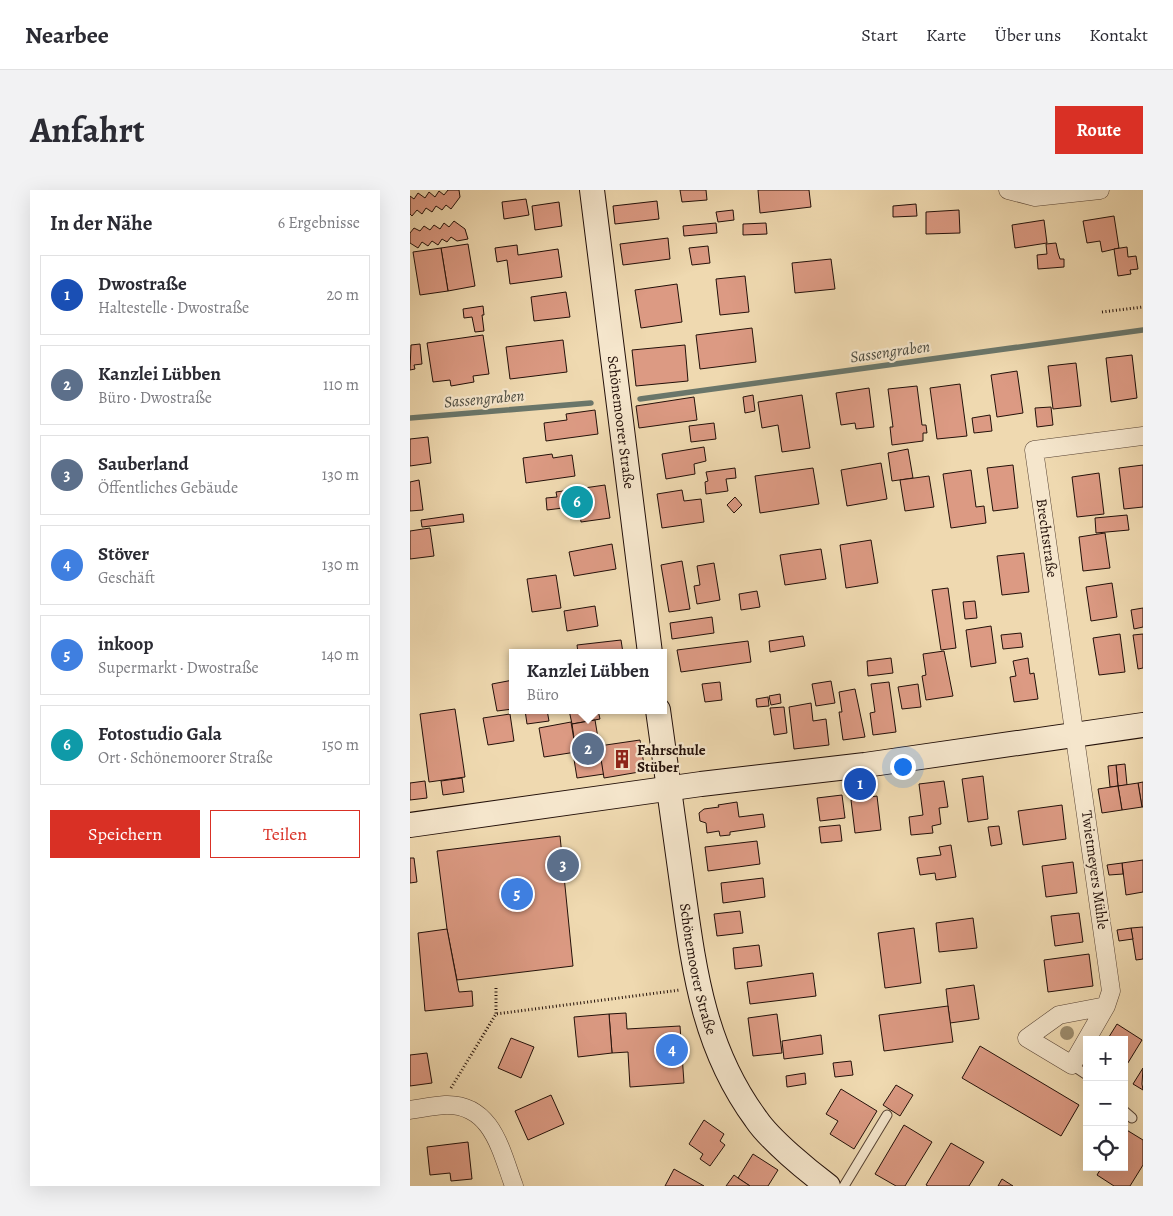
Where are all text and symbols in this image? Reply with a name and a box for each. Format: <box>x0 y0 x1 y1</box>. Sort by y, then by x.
text: Nearbee <box>25 19 109 51</box>
text: Start <box>861 23 898 47</box>
text: Karte <box>926 23 966 47</box>
text: Über uns <box>994 23 1061 47</box>
text: Kontakt <box>1089 23 1148 47</box>
text: Anfahrt <box>30 106 145 154</box>
button: Route <box>1055 106 1143 154</box>
text: In der Nähe <box>50 209 152 237</box>
text: 6 Ergebnisse <box>278 212 360 234</box>
text: Dwostraße <box>98 271 187 297</box>
text: 1 <box>64 284 70 306</box>
text: 20 m <box>326 284 359 306</box>
text: Haltestelle · Dwostraße <box>98 297 249 319</box>
water label: Sassengraben <box>849 335 932 368</box>
street label: Schönemoorer Straße <box>603 354 639 490</box>
text: Kanzlei Lübben <box>98 361 221 387</box>
text: 2 <box>63 374 71 396</box>
text: 110 m <box>323 374 359 396</box>
water label: Sassengraben <box>443 385 525 413</box>
text: Büro · Dwostraße <box>98 387 212 409</box>
text: Sauberland <box>98 451 189 477</box>
text: 3 <box>64 464 70 486</box>
text: 130 m <box>322 464 359 486</box>
text: Öffentliches Gebäude <box>98 477 238 499</box>
pin: 6 <box>561 483 593 521</box>
street label: Brechtstraße <box>1032 497 1062 579</box>
text: Stöver <box>98 541 149 567</box>
text: 4 <box>63 554 71 576</box>
text: 130 m <box>322 554 359 576</box>
text: Geschäft <box>98 567 155 589</box>
text: inkoop <box>98 631 154 657</box>
text: 5 <box>64 644 70 666</box>
text: 140 m <box>321 644 359 666</box>
popup <box>509 649 667 714</box>
text: Supermarkt · Dwostraße <box>98 657 259 679</box>
text: Kanzlei Lübben <box>527 658 649 684</box>
text: Büro <box>527 684 559 706</box>
text: Fotostudio Gala <box>98 721 222 747</box>
pin: 2 <box>572 730 604 768</box>
text: 6 <box>63 734 71 756</box>
text: 150 m <box>322 734 359 756</box>
place label: Fahrschule Stüber <box>637 740 706 777</box>
text: Ort · Schönemoorer Straße <box>98 747 273 769</box>
building icon: Fahrschule Stüber <box>611 748 633 770</box>
your location <box>890 754 916 780</box>
pin: 1 <box>844 765 876 803</box>
street label: Twietmeyers Mühle <box>1077 809 1113 931</box>
button: Speichern <box>50 810 200 858</box>
button: Teilen <box>210 810 360 858</box>
pin: 3 <box>547 846 579 884</box>
pin: 5 <box>501 875 533 913</box>
street label: Schönemoorer Straße <box>675 902 722 1038</box>
pin: 4 <box>656 1031 688 1069</box>
map controls <box>1083 1036 1128 1171</box>
button: + <box>1083 1036 1128 1081</box>
button: − <box>1083 1081 1128 1126</box>
button: locate <box>1083 1126 1128 1171</box>

